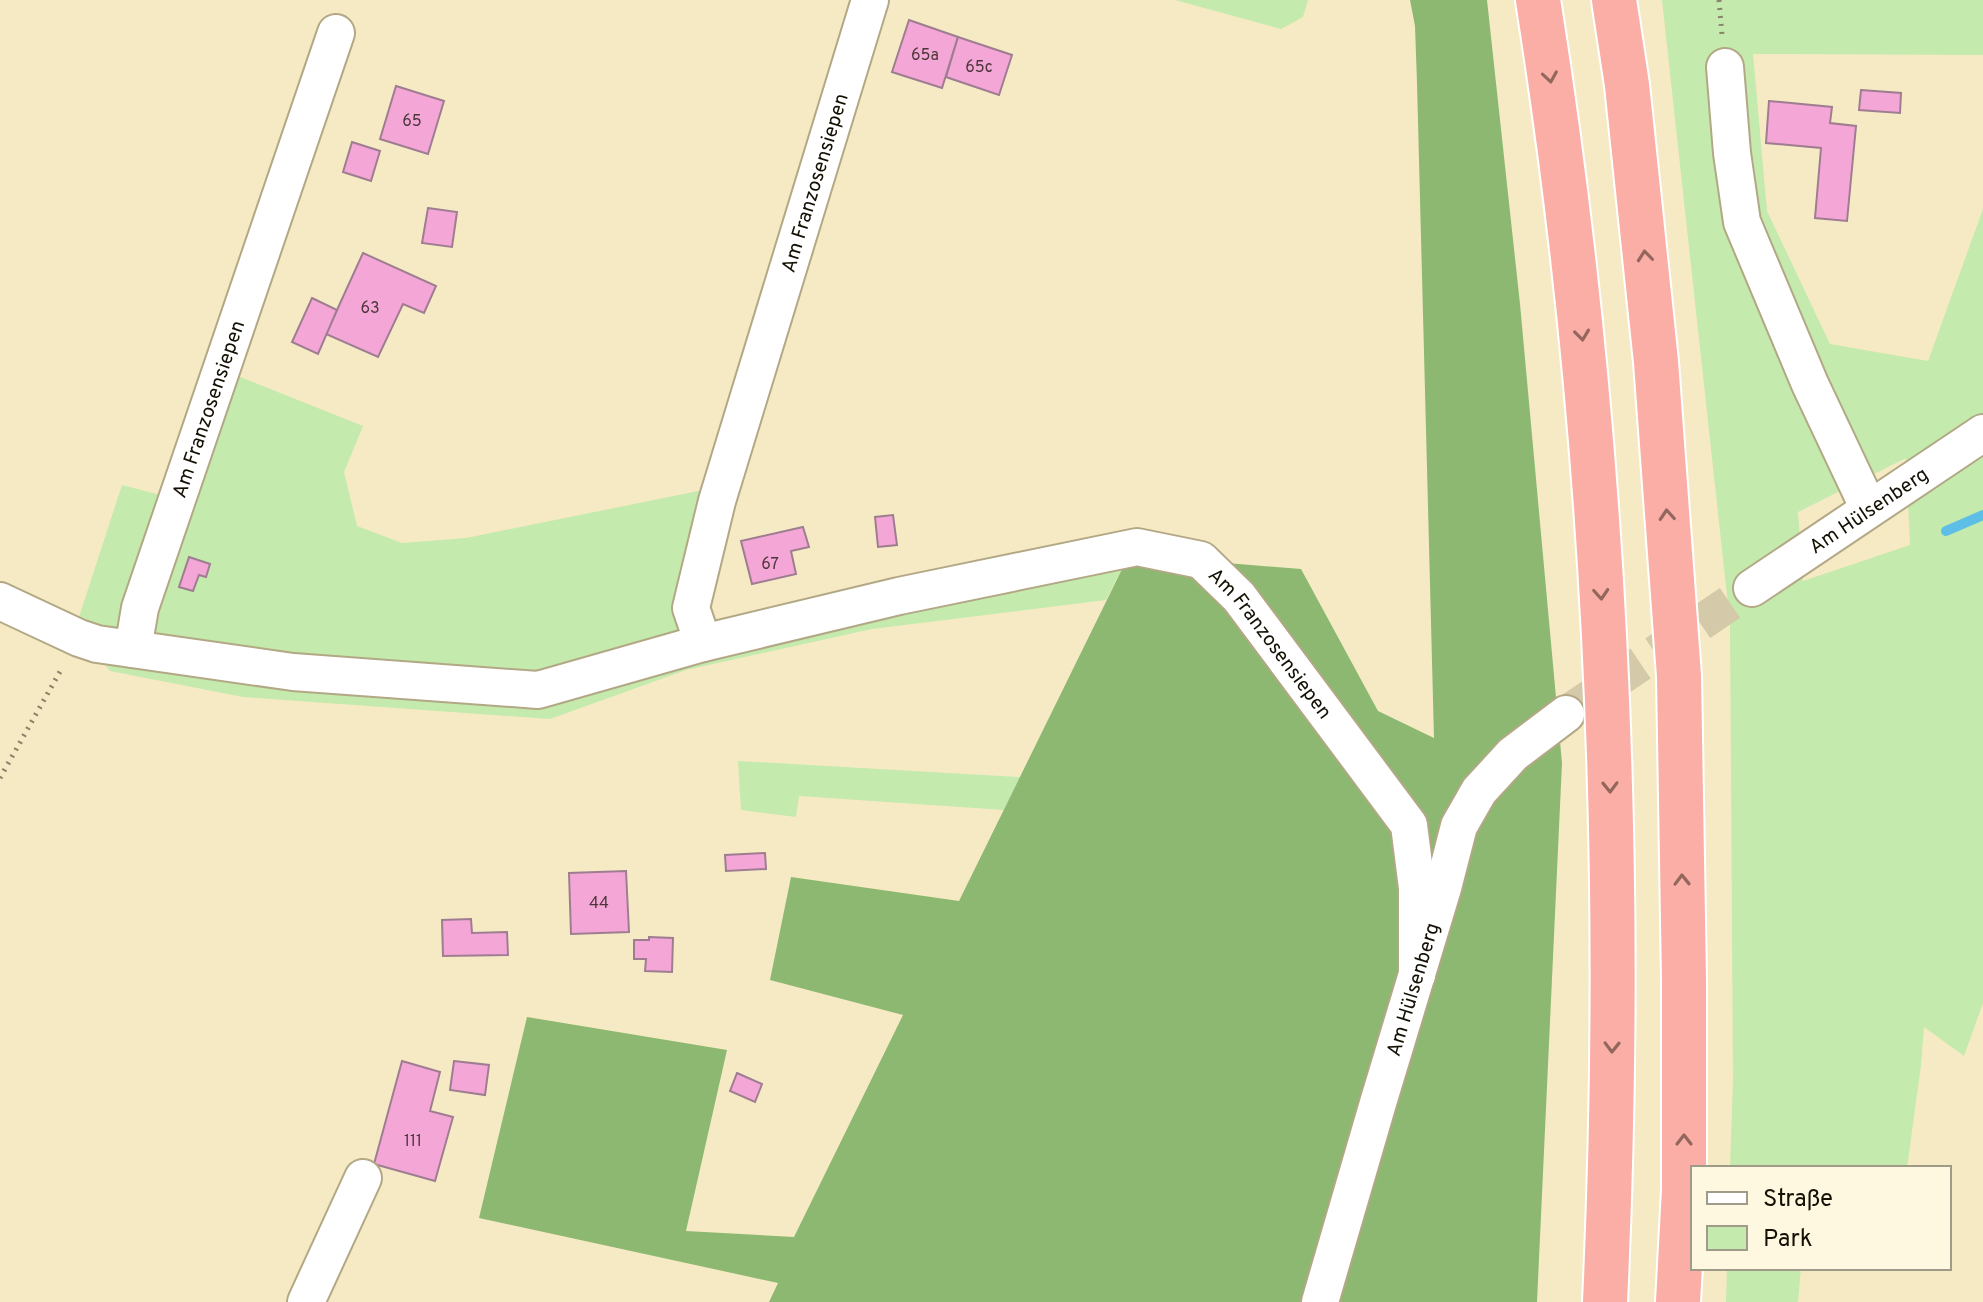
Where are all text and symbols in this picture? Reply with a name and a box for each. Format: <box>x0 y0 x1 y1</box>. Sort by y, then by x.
house number: 65a <box>911 46 939 66</box>
house number: 65c <box>965 58 993 78</box>
one-way arrow <box>1541 70 1558 84</box>
street label: Am Franzosensiepen <box>777 90 856 276</box>
house number: 65 <box>402 112 422 132</box>
one-way arrow <box>1637 249 1654 262</box>
house number: 63 <box>360 299 380 319</box>
street label: Am Franzosensiepen <box>167 317 252 502</box>
one-way arrow <box>1573 328 1590 342</box>
street label: Am Hülsenberg <box>1805 462 1934 561</box>
one-way arrow <box>1659 508 1676 521</box>
house number: 67 <box>761 555 779 575</box>
street label: Am Franzosensiepen <box>1202 563 1337 725</box>
one-way arrow <box>1592 588 1609 601</box>
one-way arrow <box>1601 781 1618 794</box>
one-way arrow <box>1674 873 1691 886</box>
house number: 44 <box>589 894 609 914</box>
street label: Am Hülsenberg <box>1382 920 1447 1060</box>
one-way arrow <box>1603 1041 1621 1054</box>
house number: 111 <box>404 1132 422 1152</box>
one-way arrow <box>1675 1133 1693 1146</box>
legend <box>1691 1166 1951 1270</box>
text: Straße <box>1763 1185 1833 1215</box>
text: Park <box>1763 1225 1813 1255</box>

